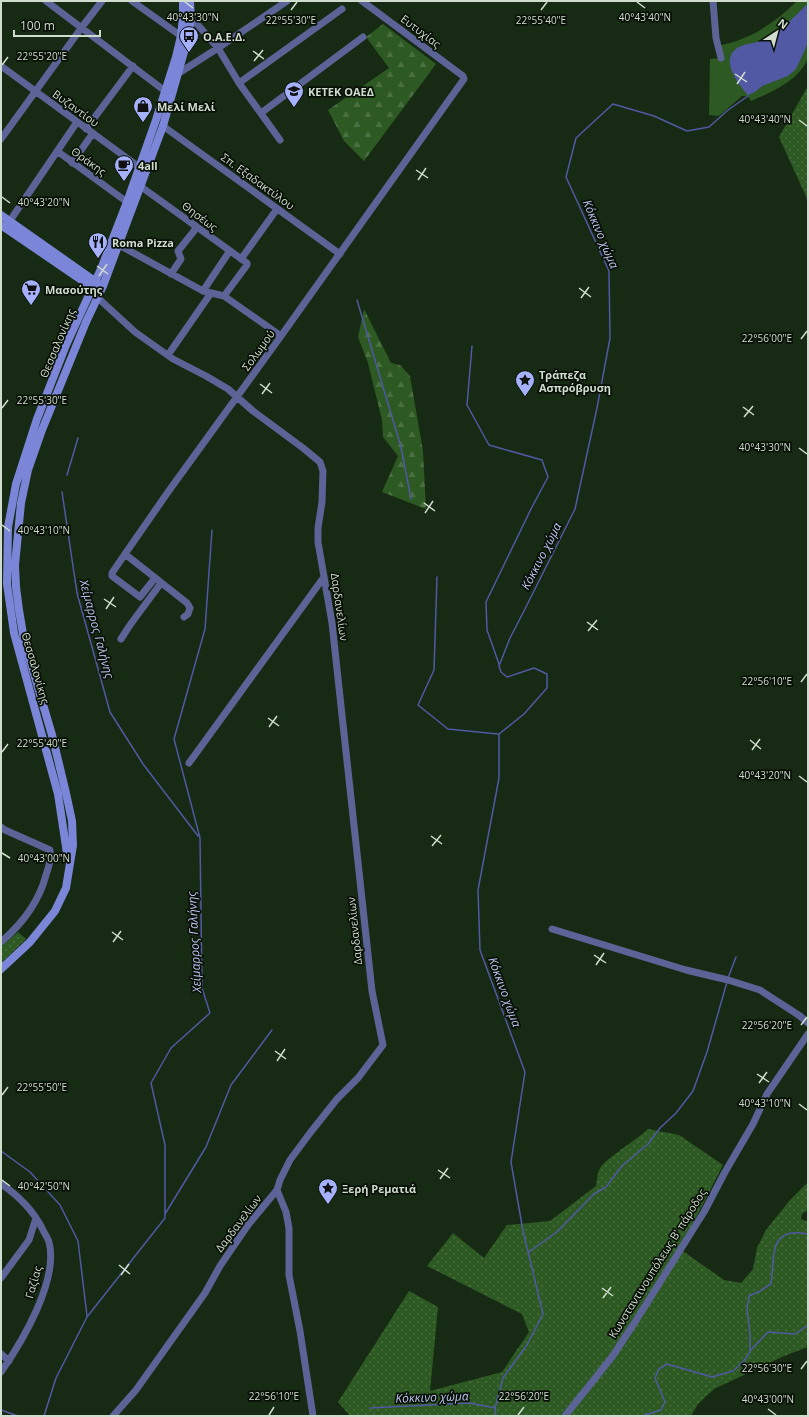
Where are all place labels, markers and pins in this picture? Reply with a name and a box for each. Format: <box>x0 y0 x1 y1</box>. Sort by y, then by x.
bus stop icon: Ο.Α.Ε.Δ. <box>178 25 200 53</box>
place label: Ο.Α.Ε.Δ. <box>203 29 245 44</box>
school or university icon: ΚΕΤΕΚ ΟΑΕΔ <box>283 80 305 108</box>
place label: ΚΕΤΕΚ ΟΑΕΔ <box>308 84 374 99</box>
shop icon: Μελί Μελί <box>132 95 154 123</box>
place label: Μελί Μελί <box>157 99 216 114</box>
cafe icon: 4all <box>113 154 135 182</box>
place label: 4all <box>138 158 158 173</box>
restaurant icon: Roma Pizza <box>87 231 109 259</box>
place label: Roma Pizza <box>112 235 174 250</box>
supermarket icon: Μασούτης <box>20 278 42 306</box>
place label: Μασούτης <box>45 282 103 297</box>
place label: Τράπεζα Ασπρόβρυση <box>539 367 611 395</box>
place icon: Τράπεζα Ασπρόβρυση <box>514 369 536 397</box>
place icon: Ξερή Ρεματιά <box>317 1177 339 1205</box>
place label: Ξερή Ρεματιά <box>342 1181 416 1196</box>

